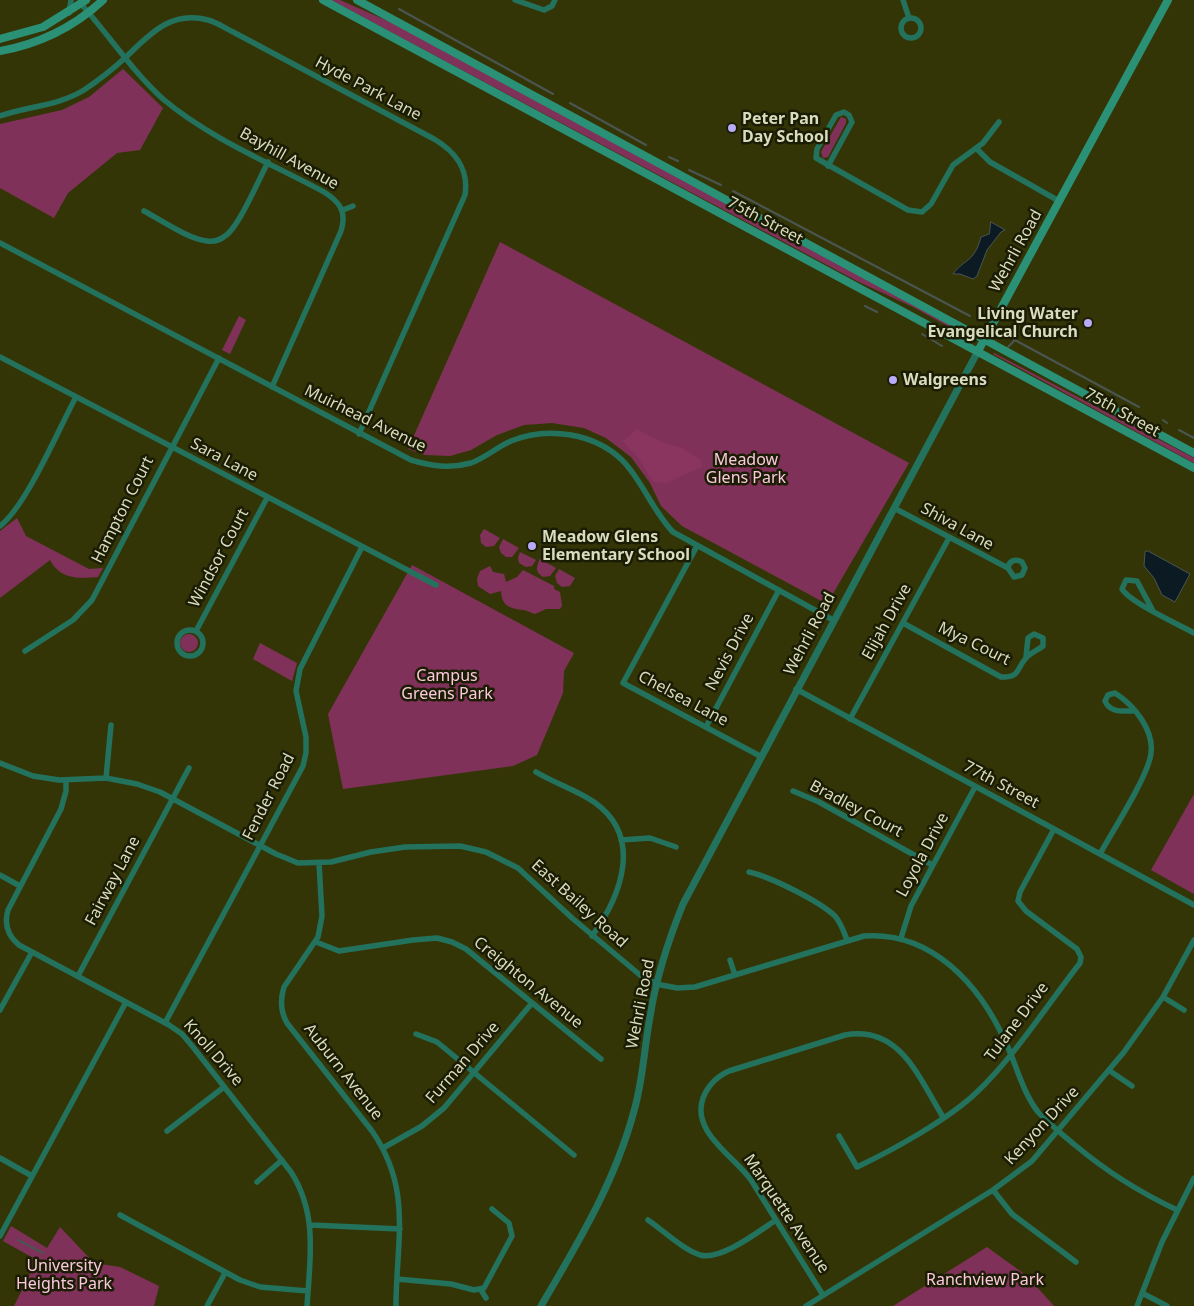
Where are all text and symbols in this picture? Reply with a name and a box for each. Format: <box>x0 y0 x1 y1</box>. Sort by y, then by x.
street label: Hyde Park Lane <box>312 53 424 125</box>
place label: Peter Pan Day School <box>742 109 829 147</box>
marker: Peter Pan Day School <box>726 122 738 134</box>
street label: Bayhill Avenue <box>236 124 342 194</box>
street label: 75th Street <box>724 193 806 249</box>
street label: Wehrli Road <box>986 207 1046 295</box>
place label: Living Water Evangelical Church <box>927 304 1078 342</box>
marker: Living Water Evangelical Church <box>1082 317 1094 329</box>
place label: Walgreens <box>903 370 987 390</box>
marker: Walgreens <box>887 374 899 386</box>
street label: Muirhead Avenue <box>301 381 429 457</box>
street label: 75th Street <box>1081 385 1163 441</box>
street label: Sara Lane <box>187 434 261 486</box>
park label: Meadow Glens Park <box>706 450 786 488</box>
street label: Hampton Court <box>88 453 158 567</box>
street label: Shiva Lane <box>917 499 997 555</box>
street label: Windsor Court <box>185 505 253 611</box>
place label: Meadow Glens Elementary School <box>542 527 690 565</box>
marker: Meadow Glens Elementary School <box>526 540 538 552</box>
street label: Elijah Drive <box>858 581 916 663</box>
street label: Wehrli Road <box>780 589 840 679</box>
street label: Nevis Drive <box>702 610 758 694</box>
street label: Mya Court <box>935 618 1013 670</box>
park label: Campus Greens Park <box>401 666 493 704</box>
street label: Chelsea Lane <box>635 667 731 731</box>
street label: Fender Road <box>239 750 299 844</box>
street label: 77th Street <box>960 757 1042 813</box>
street label: Bradley Court <box>806 776 906 842</box>
street label: Loyola Drive <box>893 810 953 900</box>
street label: Fairway Lane <box>81 833 145 929</box>
street label: East Bailey Road <box>527 856 631 952</box>
street label: Creighton Avenue <box>470 933 586 1033</box>
street label: Wehrli Road <box>623 958 659 1050</box>
street label: Tulane Drive <box>981 979 1053 1065</box>
street label: Knoll Drive <box>179 1016 247 1090</box>
street label: Furman Drive <box>422 1018 504 1108</box>
street label: Auburn Avenue <box>300 1020 386 1124</box>
street label: Kenyon Drive <box>1001 1083 1083 1169</box>
street label: Marquette Avenue <box>739 1151 833 1277</box>
park label: University Heights Park <box>16 1256 112 1294</box>
park label: Ranchview Park <box>926 1270 1044 1290</box>

